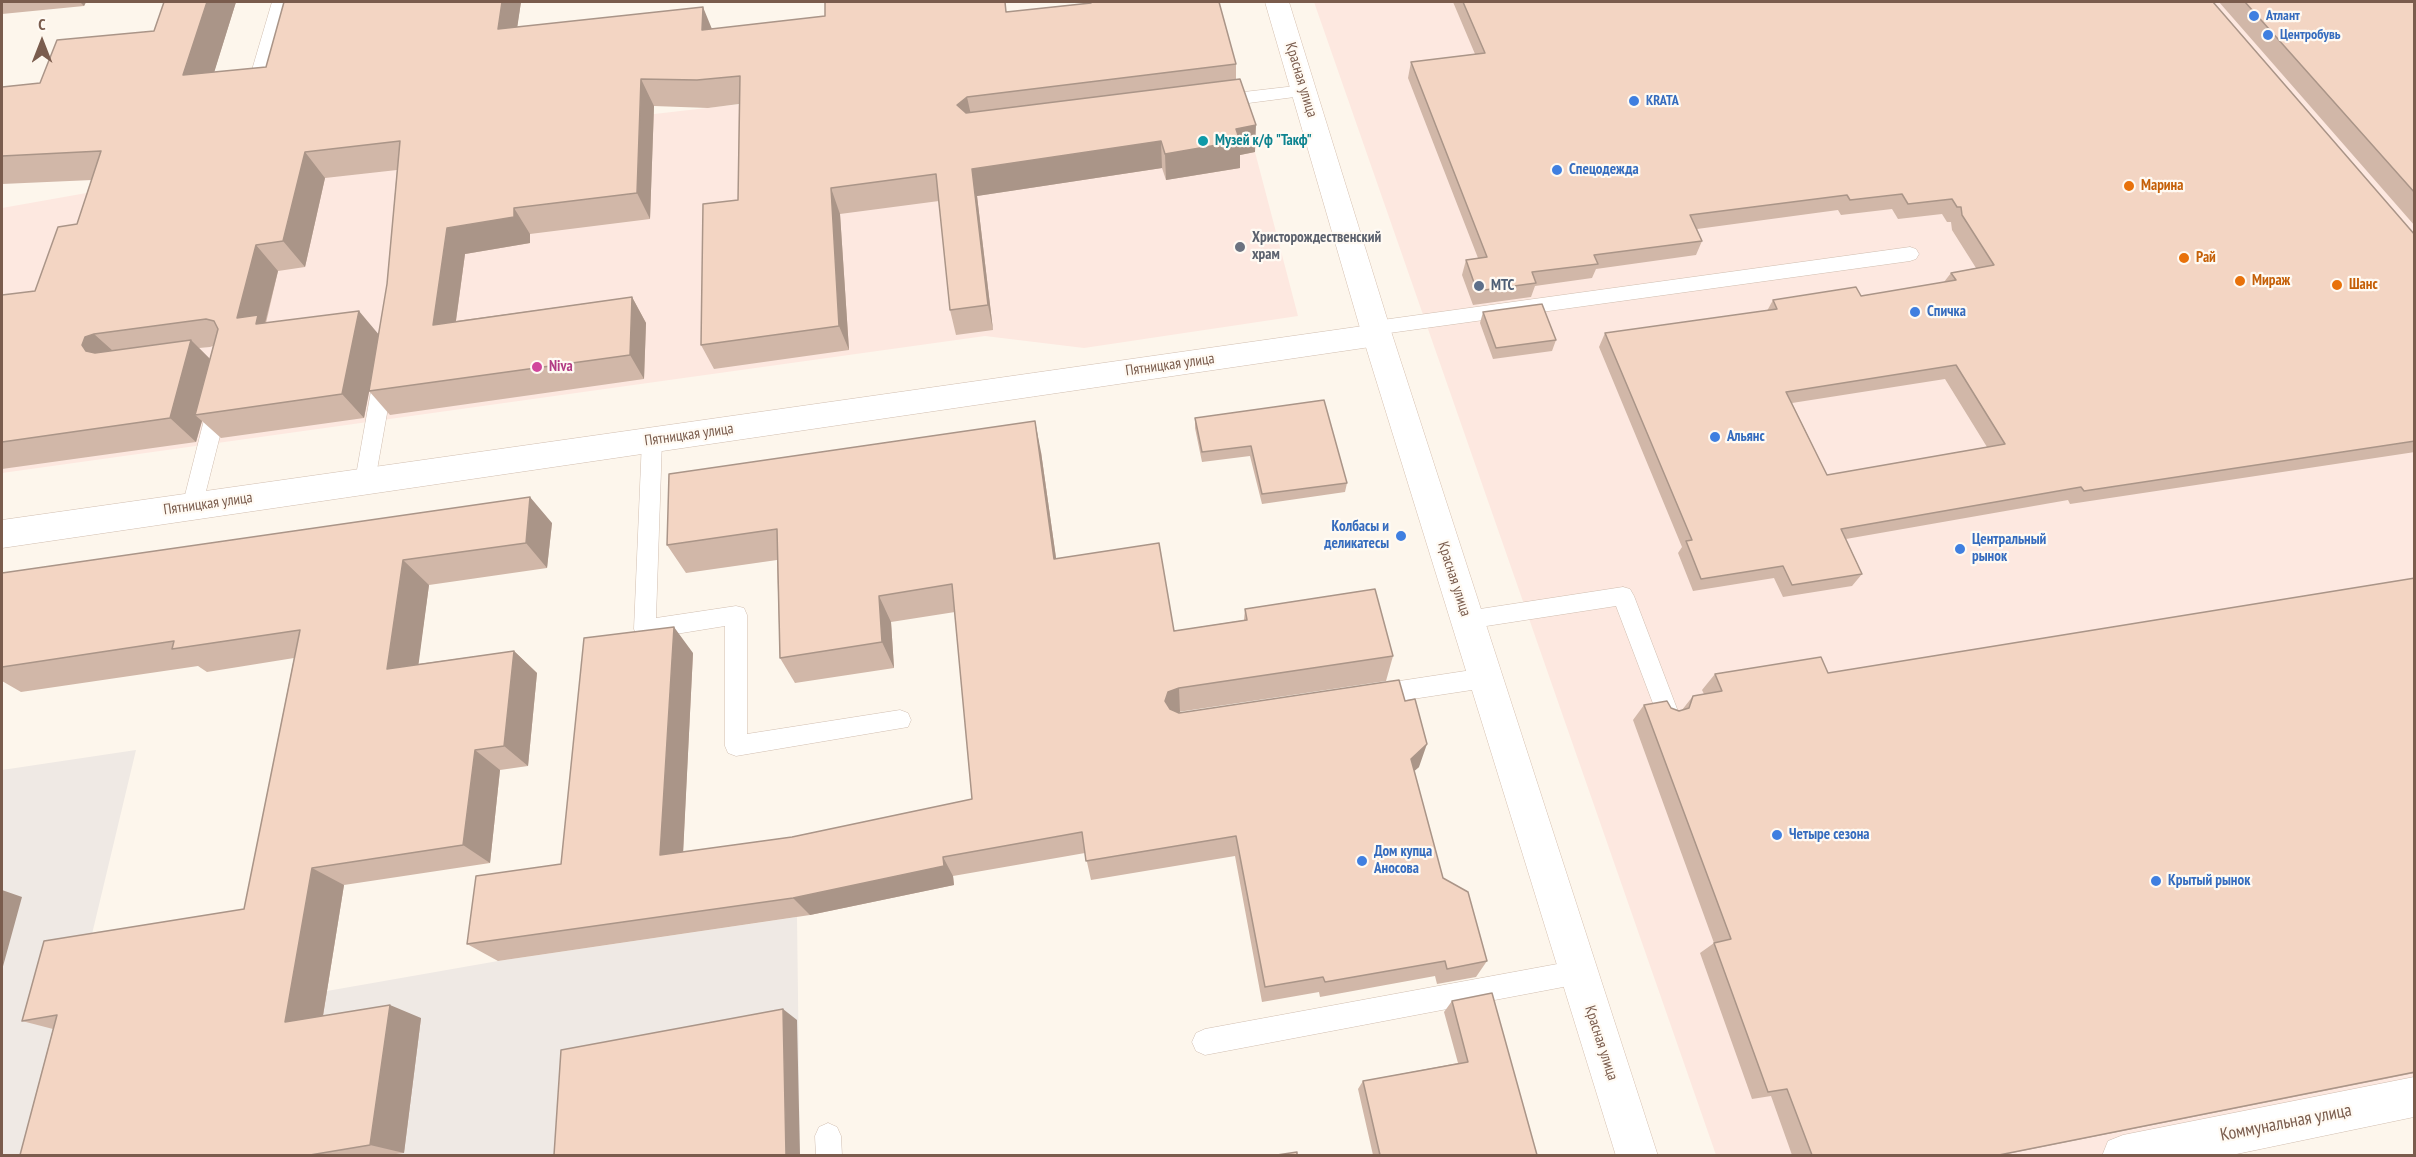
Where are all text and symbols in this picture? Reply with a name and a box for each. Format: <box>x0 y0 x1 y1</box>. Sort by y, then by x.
place label: Атлант <box>2266 8 2300 24</box>
marker: Атлант <box>2247 9 2261 23</box>
north arrow <box>12 12 72 72</box>
text: С <box>38 14 46 34</box>
place label: Центробувь <box>2280 27 2341 43</box>
marker: Центробувь <box>2261 28 2275 42</box>
street label: Красная улица <box>1281 40 1321 120</box>
place label: KRATA <box>1646 93 1679 109</box>
marker: KRATA <box>1627 94 1641 108</box>
place label: Музей к/ф "Такф" <box>1215 132 1312 150</box>
marker: Музей к/ф "Такф" <box>1196 134 1210 148</box>
place label: Спецодежда <box>1569 161 1639 179</box>
marker: Спецодежда <box>1550 163 1564 177</box>
place label: Марина <box>2141 177 2183 195</box>
marker: Марина <box>2122 179 2136 193</box>
place label: Христорождественский храм <box>1252 229 1381 264</box>
marker: Христорождественский храм <box>1233 240 1247 254</box>
place label: Рай <box>2196 249 2216 267</box>
marker: Рай <box>2177 251 2191 265</box>
place label: Мираж <box>2252 272 2290 290</box>
marker: Мираж <box>2233 274 2247 288</box>
place label: Шанс <box>2349 276 2378 294</box>
place label: МТС <box>1491 277 1514 295</box>
marker: Шанс <box>2330 278 2344 292</box>
marker: МТС <box>1472 279 1486 293</box>
place label: Спичка <box>1927 303 1966 321</box>
marker: Спичка <box>1908 305 1922 319</box>
street label: Пятницкая улица <box>1124 350 1216 380</box>
place label: Niva <box>549 358 573 376</box>
marker: Niva <box>530 360 544 374</box>
street label: Пятницкая улица <box>643 420 735 450</box>
place label: Альянс <box>1727 428 1765 446</box>
marker: Альянс <box>1708 430 1722 444</box>
street label: Пятницкая улица <box>162 489 254 519</box>
place label: Колбасы и деликатесы <box>1324 518 1389 553</box>
marker: Колбасы и деликатесы <box>1394 529 1408 543</box>
place label: Центральный рынок <box>1972 531 2046 566</box>
street label: Красная улица <box>1433 539 1475 619</box>
marker: Центральный рынок <box>1953 542 1967 556</box>
place label: Четыре сезона <box>1789 826 1870 844</box>
marker: Четыре сезона <box>1770 828 1784 842</box>
place label: Дом купца Аносова <box>1374 843 1432 878</box>
marker: Дом купца Аносова <box>1355 854 1369 868</box>
place label: Крытый рынок <box>2168 872 2250 890</box>
marker: Крытый рынок <box>2149 874 2163 888</box>
street label: Красная улица <box>1580 1003 1622 1083</box>
street label: Коммунальная улица <box>2219 1100 2353 1146</box>

